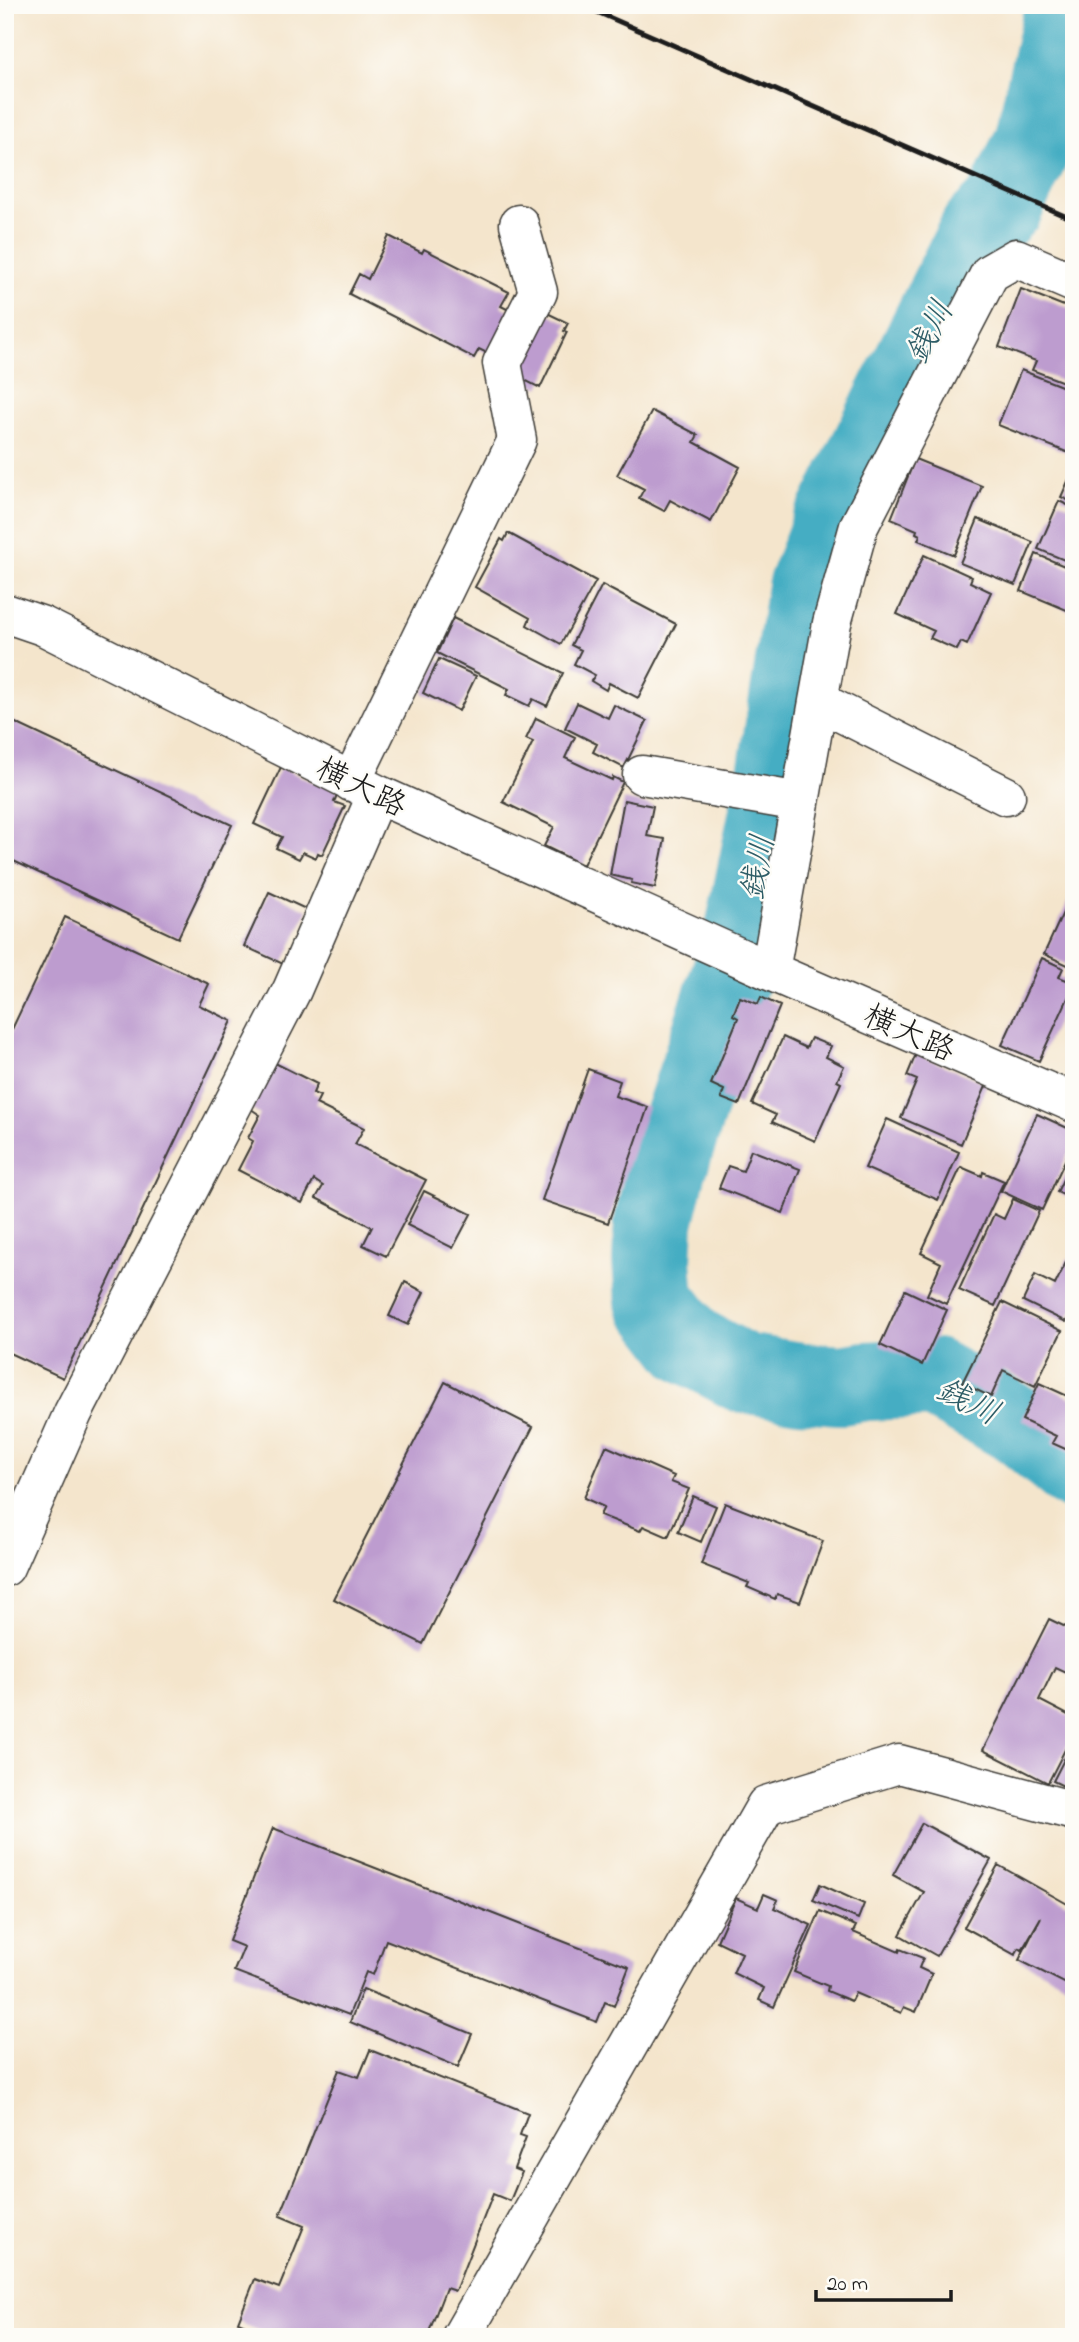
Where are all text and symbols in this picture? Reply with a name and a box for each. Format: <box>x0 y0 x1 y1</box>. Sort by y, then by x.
water label: 銭川 <box>895 293 968 373</box>
street label: 横大路 <box>307 747 414 831</box>
water label: 銭川 <box>731 831 789 904</box>
street label: 横大路 <box>855 994 962 1076</box>
water label: 銭川 <box>927 1368 1007 1440</box>
scale bar <box>816 2258 951 2302</box>
text: 20 m <box>827 2270 868 2300</box>

